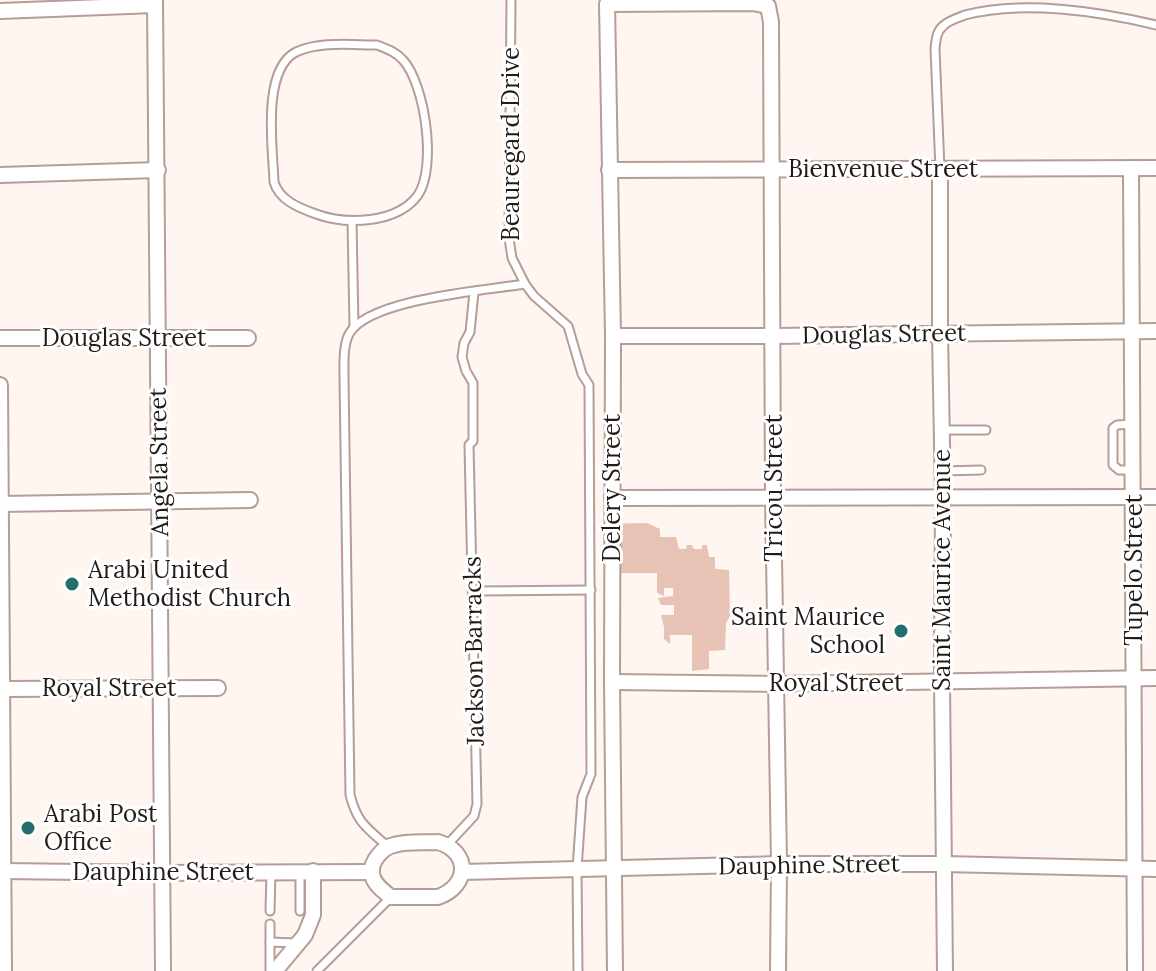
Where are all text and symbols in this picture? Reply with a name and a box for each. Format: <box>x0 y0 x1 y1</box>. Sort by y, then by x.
street label: Beauregard Drive <box>495 47 526 241</box>
street label: Bienvenue Street <box>788 153 979 184</box>
street label: Douglas Street <box>801 317 967 350</box>
street label: Douglas Street <box>42 322 207 353</box>
street label: Angela Street <box>142 387 175 538</box>
street label: Delery Street <box>596 413 627 562</box>
street label: Tricou Street <box>758 414 789 562</box>
street label: Saint Maurice Avenue <box>926 449 957 691</box>
street label: Tupelo Street <box>1118 494 1149 646</box>
place label: Arabi United Methodist Church <box>87 554 291 613</box>
street label: Jackson Barracks <box>456 556 491 747</box>
marker: Arabi United Methodist Church <box>63 575 81 593</box>
place label: Saint Maurice School <box>731 601 885 660</box>
marker: Saint Maurice School <box>892 622 910 640</box>
street label: Royal Street <box>769 667 904 698</box>
street label: Royal Street <box>42 672 177 703</box>
place label: Arabi Post Office <box>43 798 158 857</box>
marker: Arabi Post Office <box>19 819 37 837</box>
street label: Dauphine Street <box>718 847 901 882</box>
street label: Dauphine Street <box>72 856 255 887</box>

